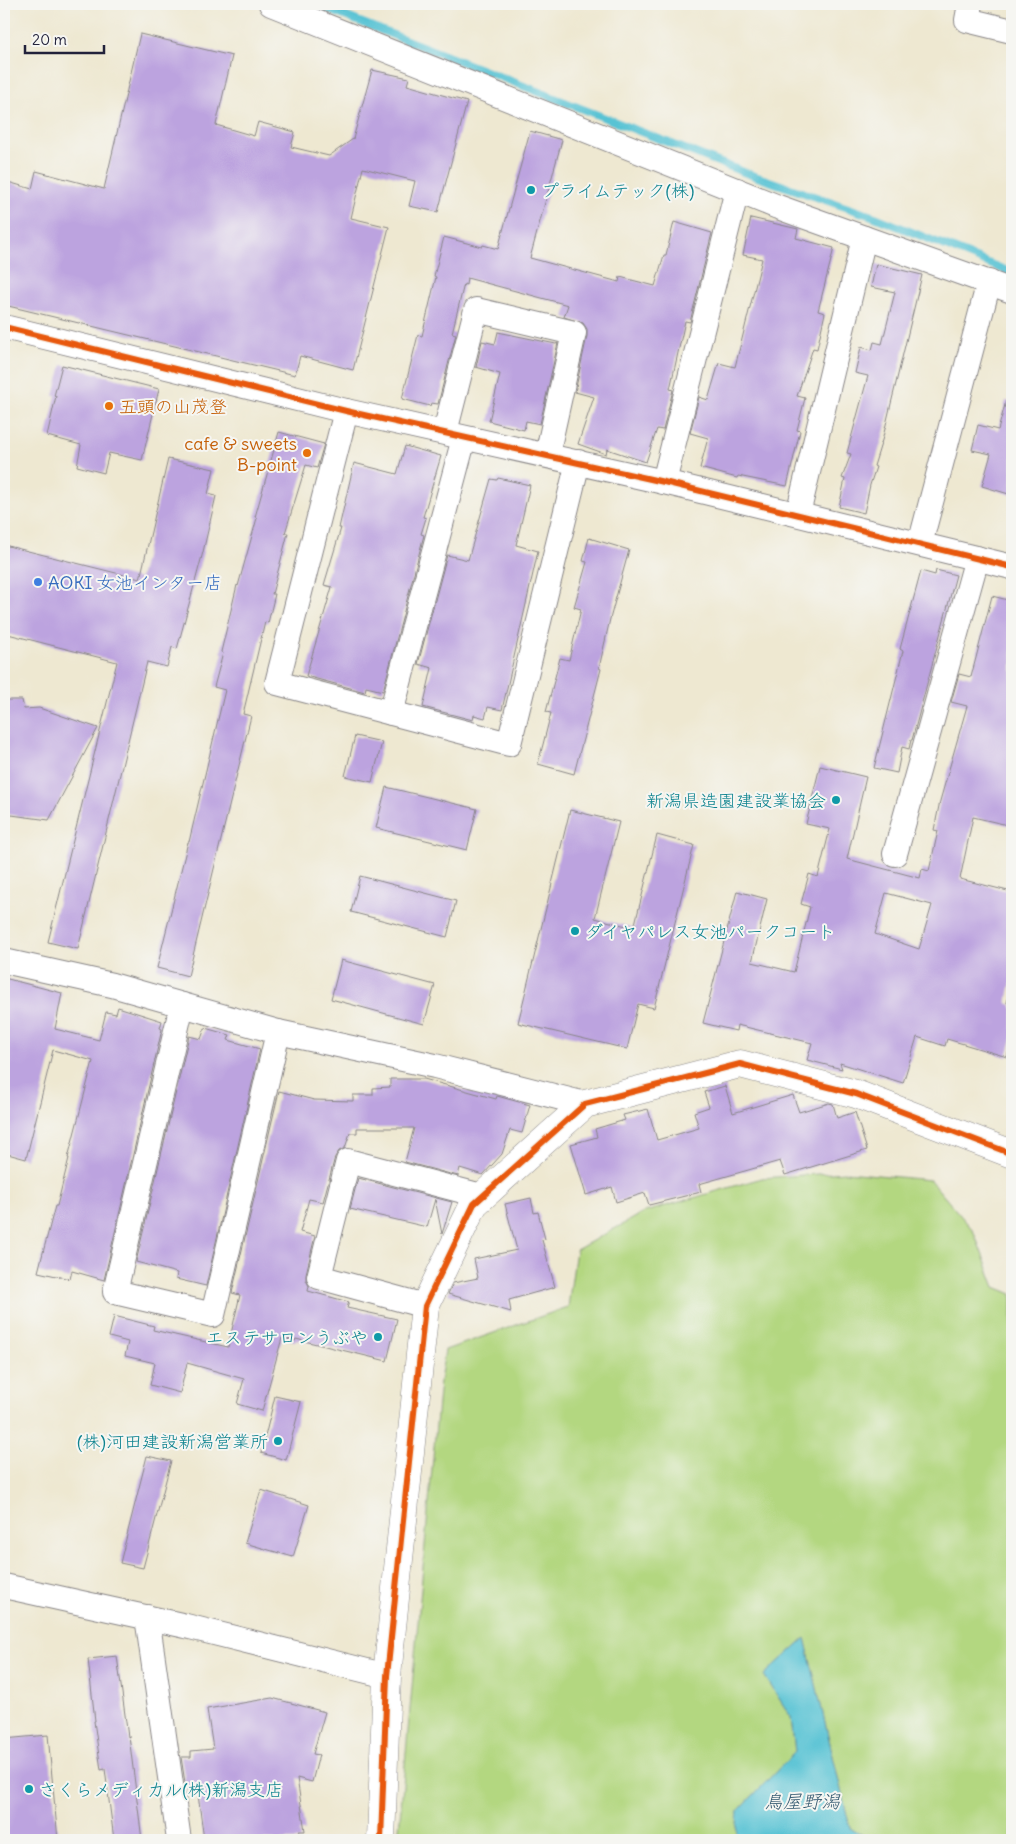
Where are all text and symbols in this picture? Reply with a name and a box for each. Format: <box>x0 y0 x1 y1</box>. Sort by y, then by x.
scale bar <box>25 22 104 54</box>
text: 20 m <box>32 30 67 49</box>
place label: プライムテック(株) <box>541 179 694 202</box>
marker: プライムテック(株) <box>525 184 537 196</box>
place label: 五頭の山茂登 <box>119 395 227 418</box>
marker: 五頭の山茂登 <box>103 400 115 412</box>
place label: cafe & sweets B-point <box>184 432 297 476</box>
marker: cafe & sweets B-point <box>301 447 313 459</box>
place label: AOKI 女池インター店 <box>48 571 222 594</box>
marker: AOKI 女池インター店 <box>32 576 44 588</box>
place label: 新潟県造園建設業協会 <box>646 789 826 812</box>
marker: 新潟県造園建設業協会 <box>830 794 842 806</box>
place label: ダイヤパレス女池パークコート <box>585 920 835 943</box>
marker: ダイヤパレス女池パークコート <box>569 925 581 937</box>
place label: エステサロンうぶや <box>206 1326 368 1349</box>
marker: エステサロンうぶや <box>372 1331 384 1343</box>
place label: (株)河田建設新潟営業所 <box>77 1430 268 1453</box>
marker: (株)河田建設新潟営業所 <box>272 1435 284 1447</box>
place label: さくらメディカル(株)新潟支店 <box>39 1778 283 1801</box>
marker: さくらメディカル(株)新潟支店 <box>23 1783 35 1795</box>
water label: 鳥屋野潟 <box>764 1789 841 1813</box>

